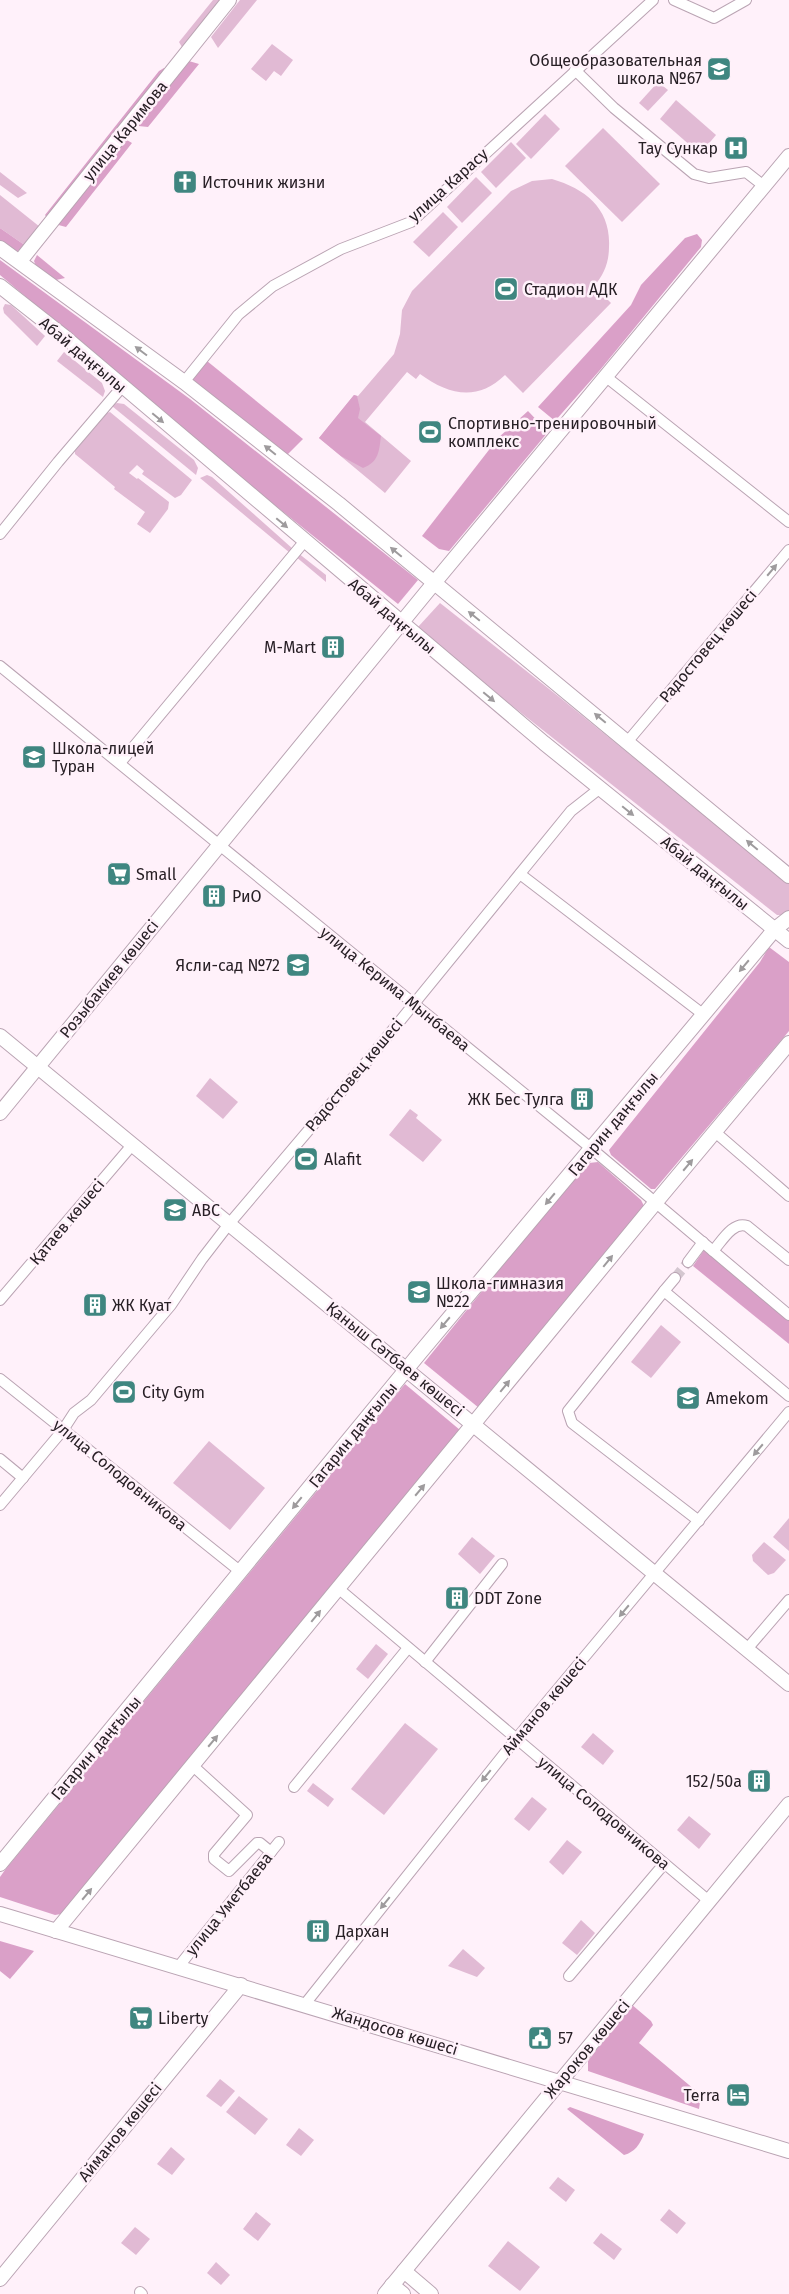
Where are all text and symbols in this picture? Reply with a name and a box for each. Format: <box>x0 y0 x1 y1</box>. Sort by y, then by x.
place label: Общеобразовательная школа №67 <box>529 51 702 88</box>
school or university icon: Общеобразовательная школа №67 <box>706 56 732 82</box>
street label: улица Каримова <box>79 77 171 185</box>
hospital icon: Тау Сункар <box>723 135 749 161</box>
place label: Тау Сункар <box>638 139 718 158</box>
street label: улица Карасу <box>404 144 492 226</box>
church icon: Источник жизни <box>172 169 198 195</box>
place label: Источник жизни <box>202 173 325 192</box>
sports icon: Стадион АДК <box>493 276 519 302</box>
place label: Стадион АДК <box>524 280 618 299</box>
street label: Абай даңғылы <box>36 313 130 397</box>
one-way arrow <box>134 346 148 356</box>
one-way arrow <box>152 412 164 424</box>
place label: Спортивно-тренировочный комплекс <box>448 414 657 451</box>
sports icon: Спортивно-тренировочный комплекс <box>417 419 443 445</box>
one-way arrow <box>263 445 276 456</box>
one-way arrow <box>276 518 289 529</box>
one-way arrow <box>390 546 403 557</box>
one-way arrow <box>766 565 778 577</box>
street label: Абай даңғылы <box>345 574 439 658</box>
street label: Радостовец көшесі <box>655 586 761 706</box>
one-way arrow <box>468 611 481 622</box>
building icon: M-Mart <box>320 634 346 660</box>
place label: M-Mart <box>264 638 316 657</box>
one-way arrow <box>482 691 494 703</box>
one-way arrow <box>594 713 607 724</box>
place label: Школа-лицей Туран <box>52 739 154 776</box>
school or university icon: Школа-лицей Туран <box>21 744 47 770</box>
one-way arrow <box>621 806 634 817</box>
street label: Абай даңғылы <box>657 832 753 914</box>
one-way arrow <box>746 839 758 851</box>
supermarket icon: Small <box>106 861 132 887</box>
place label: Small <box>136 865 177 884</box>
building icon: РиО <box>201 883 227 909</box>
place label: РиО <box>232 887 262 906</box>
street label: Розыбакиев көшесі <box>56 916 162 1042</box>
street label: улица Керима Мынбаева <box>316 923 474 1055</box>
school or university icon: Ясли-сад №72 <box>285 952 311 978</box>
place label: Ясли-сад №72 <box>175 956 280 975</box>
one-way arrow <box>738 960 749 973</box>
street label: Радостовец көшесі <box>301 1015 407 1135</box>
street label: Гагарин даңғылы <box>564 1068 662 1180</box>
building icon: ЖК Бес Тулга <box>569 1086 595 1112</box>
place label: ЖК Бес Тулга <box>468 1090 564 1109</box>
sports icon: Alafit <box>293 1146 319 1172</box>
place label: Alafit <box>324 1150 362 1169</box>
one-way arrow <box>682 1158 693 1171</box>
street label: Қатаев көшесі <box>26 1175 108 1269</box>
one-way arrow <box>545 1193 556 1205</box>
school or university icon: ABC <box>162 1197 188 1223</box>
place label: ABC <box>192 1201 220 1220</box>
one-way arrow <box>602 1254 613 1267</box>
place label: Школа-гимназия №22 <box>436 1274 564 1311</box>
school or university icon: Школа-гимназия №22 <box>406 1279 432 1305</box>
building icon: ЖК Куат <box>82 1292 108 1318</box>
place label: ЖК Куат <box>112 1296 172 1315</box>
street label: Қаныш Сәтбаев көшесі <box>322 1298 468 1420</box>
one-way arrow <box>440 1317 451 1330</box>
sports icon: City Gym <box>111 1379 137 1405</box>
street label: Гагарин даңғылы <box>305 1379 401 1491</box>
one-way arrow <box>499 1381 511 1393</box>
place label: City Gym <box>142 1383 205 1402</box>
school or university icon: Amekom <box>675 1385 701 1411</box>
place label: Amekom <box>706 1389 769 1408</box>
street label: улица Солодовникова <box>49 1415 191 1535</box>
one-way arrow <box>752 1443 763 1456</box>
one-way arrow <box>414 1484 425 1497</box>
one-way arrow <box>292 1496 303 1509</box>
building icon: DDT Zone <box>444 1585 470 1611</box>
place label: DDT Zone <box>474 1589 542 1608</box>
one-way arrow <box>619 1605 630 1617</box>
one-way arrow <box>311 1610 322 1623</box>
street label: Айманов көшесі <box>498 1653 590 1759</box>
street label: Гагарин даңғылы <box>47 1692 145 1804</box>
one-way arrow <box>208 1735 219 1748</box>
street label: улица Солодовникова <box>534 1752 674 1874</box>
building icon: 152/50a <box>746 1768 772 1794</box>
one-way arrow <box>481 1769 491 1783</box>
place label: 152/50a <box>686 1772 742 1791</box>
street label: улица Уметбаева <box>182 1849 276 1959</box>
one-way arrow <box>82 1887 93 1900</box>
one-way arrow <box>379 1896 390 1909</box>
building icon: Дархан <box>305 1918 331 1944</box>
place label: Дархан <box>335 1922 390 1941</box>
street label: Жароков көшесі <box>540 1996 634 2102</box>
street label: Жандосов көшесі <box>330 2003 460 2059</box>
supermarket icon: Liberty <box>128 2005 154 2031</box>
place label: Liberty <box>158 2009 209 2028</box>
public building icon: 57 <box>527 2025 553 2051</box>
place label: 57 <box>558 2029 573 2048</box>
street label: Айманов көшесі <box>74 2079 166 2185</box>
hotel icon: Terra <box>725 2082 751 2108</box>
place label: Terra <box>683 2086 720 2105</box>

